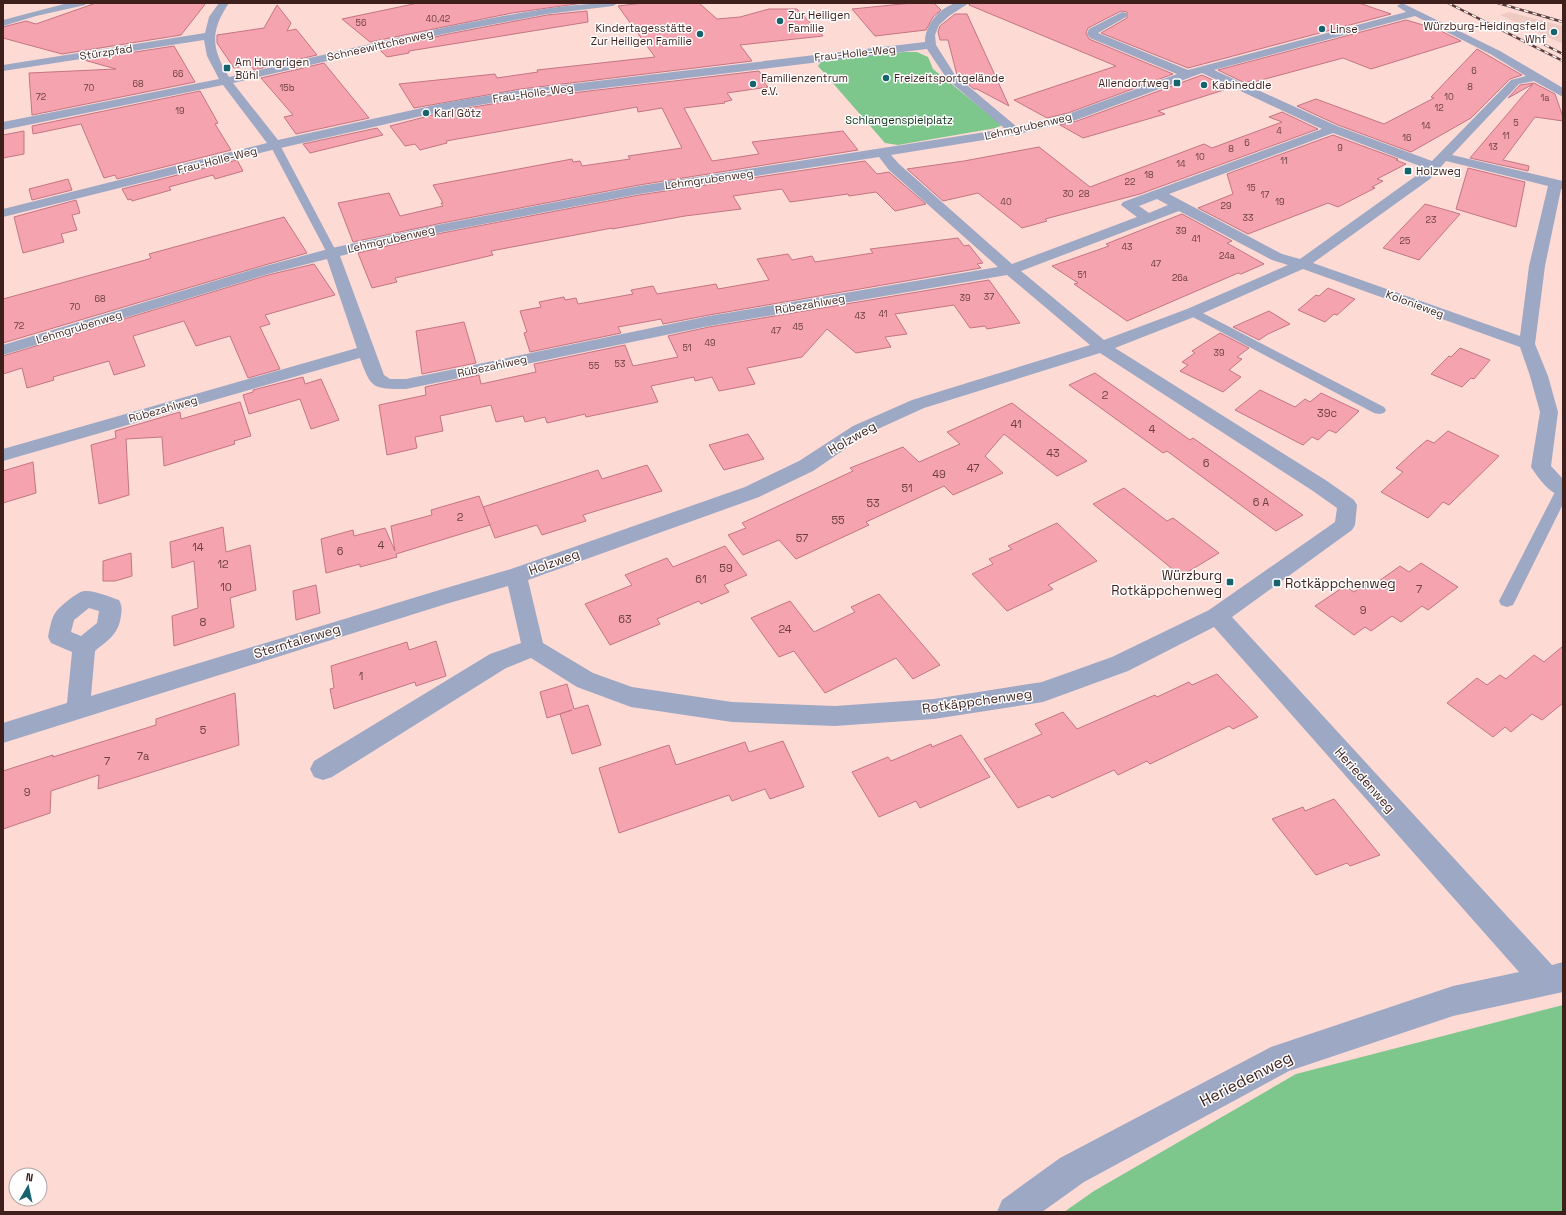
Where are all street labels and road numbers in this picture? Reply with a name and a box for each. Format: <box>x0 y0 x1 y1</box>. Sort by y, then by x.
street label: Schneewittchenweg <box>325 26 435 64</box>
street label: Stürzpfad <box>79 41 133 63</box>
street label: Frau-Holle-Weg <box>814 42 896 64</box>
street label: Frau-Holle-Weg <box>492 80 574 106</box>
street label: Lehmgrubenweg <box>983 109 1073 143</box>
street label: Frau-Holle-Weg <box>176 143 258 177</box>
street label: Lehmgrubenweg <box>664 166 754 192</box>
street label: Lehmgrubenweg <box>346 222 436 256</box>
street label: Kolonieweg <box>1384 287 1446 321</box>
street label: Rübezahlweg <box>774 291 846 317</box>
street label: Lehmgrubenweg <box>34 307 124 347</box>
street label: Rübezahlweg <box>456 352 528 380</box>
street label: Rübezahlweg <box>127 393 199 425</box>
street label: Holzweg <box>825 417 879 459</box>
street label: Holzweg <box>526 545 582 579</box>
street label: Sterntalerweg <box>252 620 342 662</box>
street label: Rotkäppchenweg <box>921 685 1033 717</box>
street label: Heriedenweg <box>1331 744 1399 816</box>
street label: Heriedenweg <box>1196 1047 1296 1111</box>

